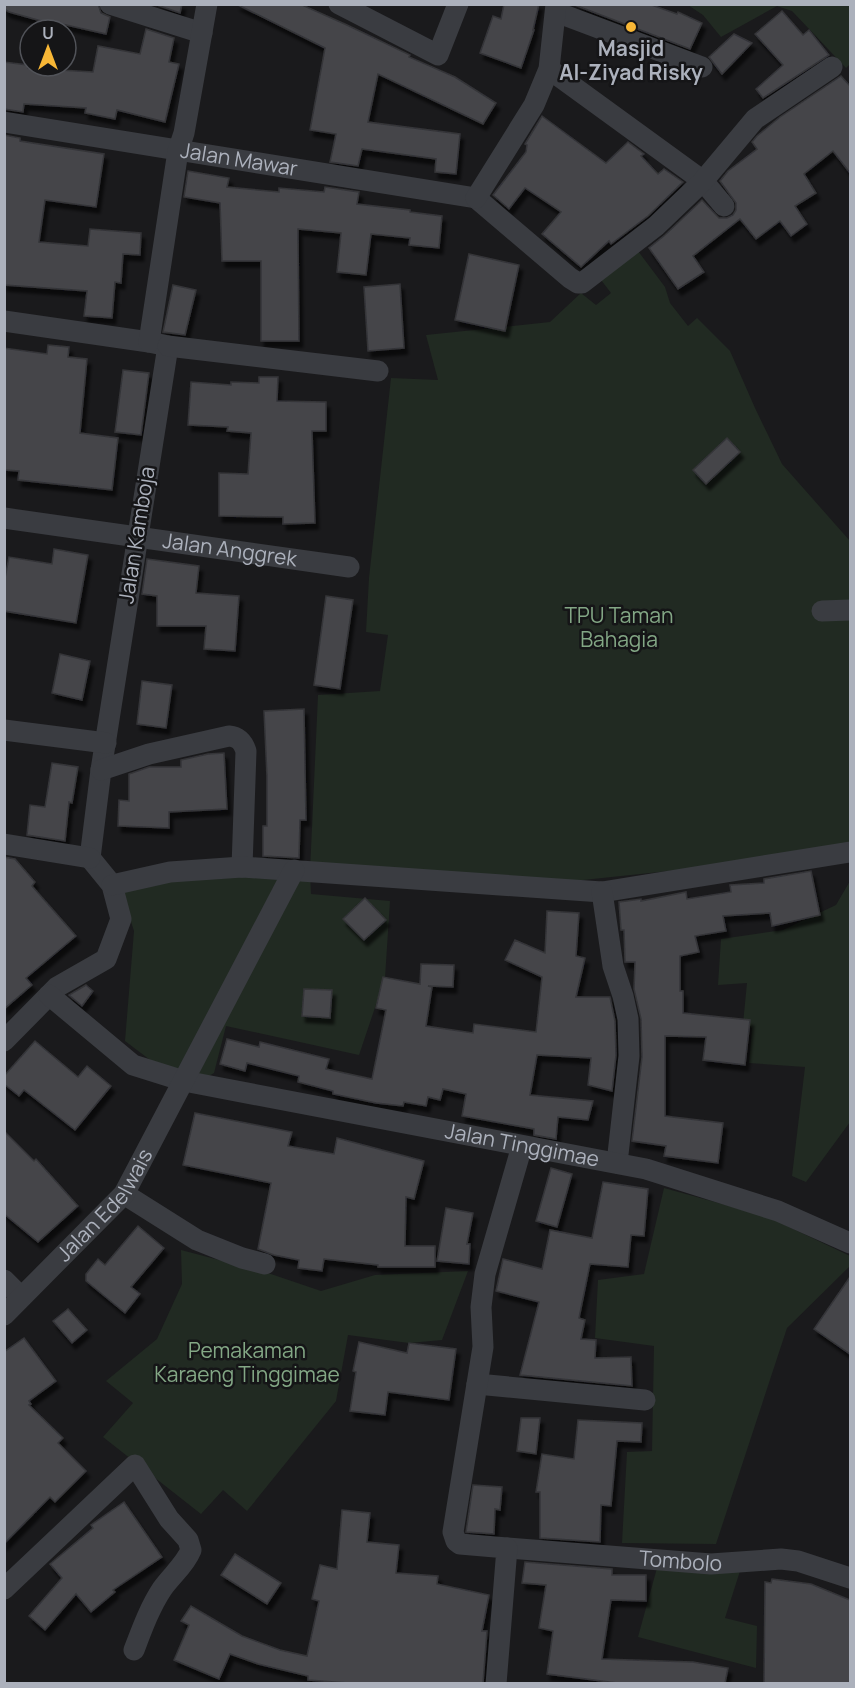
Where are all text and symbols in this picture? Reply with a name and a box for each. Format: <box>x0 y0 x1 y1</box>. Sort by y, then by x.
north arrow <box>18 18 78 78</box>
marker: Masjid Al-Ziyad Risky <box>624 20 638 34</box>
text: U <box>42 22 54 44</box>
place label: Masjid Al-Ziyad Risky <box>559 34 703 86</box>
street label: Jalan Mawar <box>178 136 300 182</box>
street label: Jalan Kamboja <box>111 464 161 605</box>
street label: Jalan Anggrek <box>161 526 299 573</box>
park label: TPU Taman Bahagia <box>565 601 673 653</box>
street label: Jalan Tinggimae <box>443 1116 602 1173</box>
street label: Jalan Edelwais <box>50 1143 158 1267</box>
park label: Pemakaman Karaeng Tinggimae <box>154 1336 340 1388</box>
street label: Tombolo <box>638 1543 723 1577</box>

